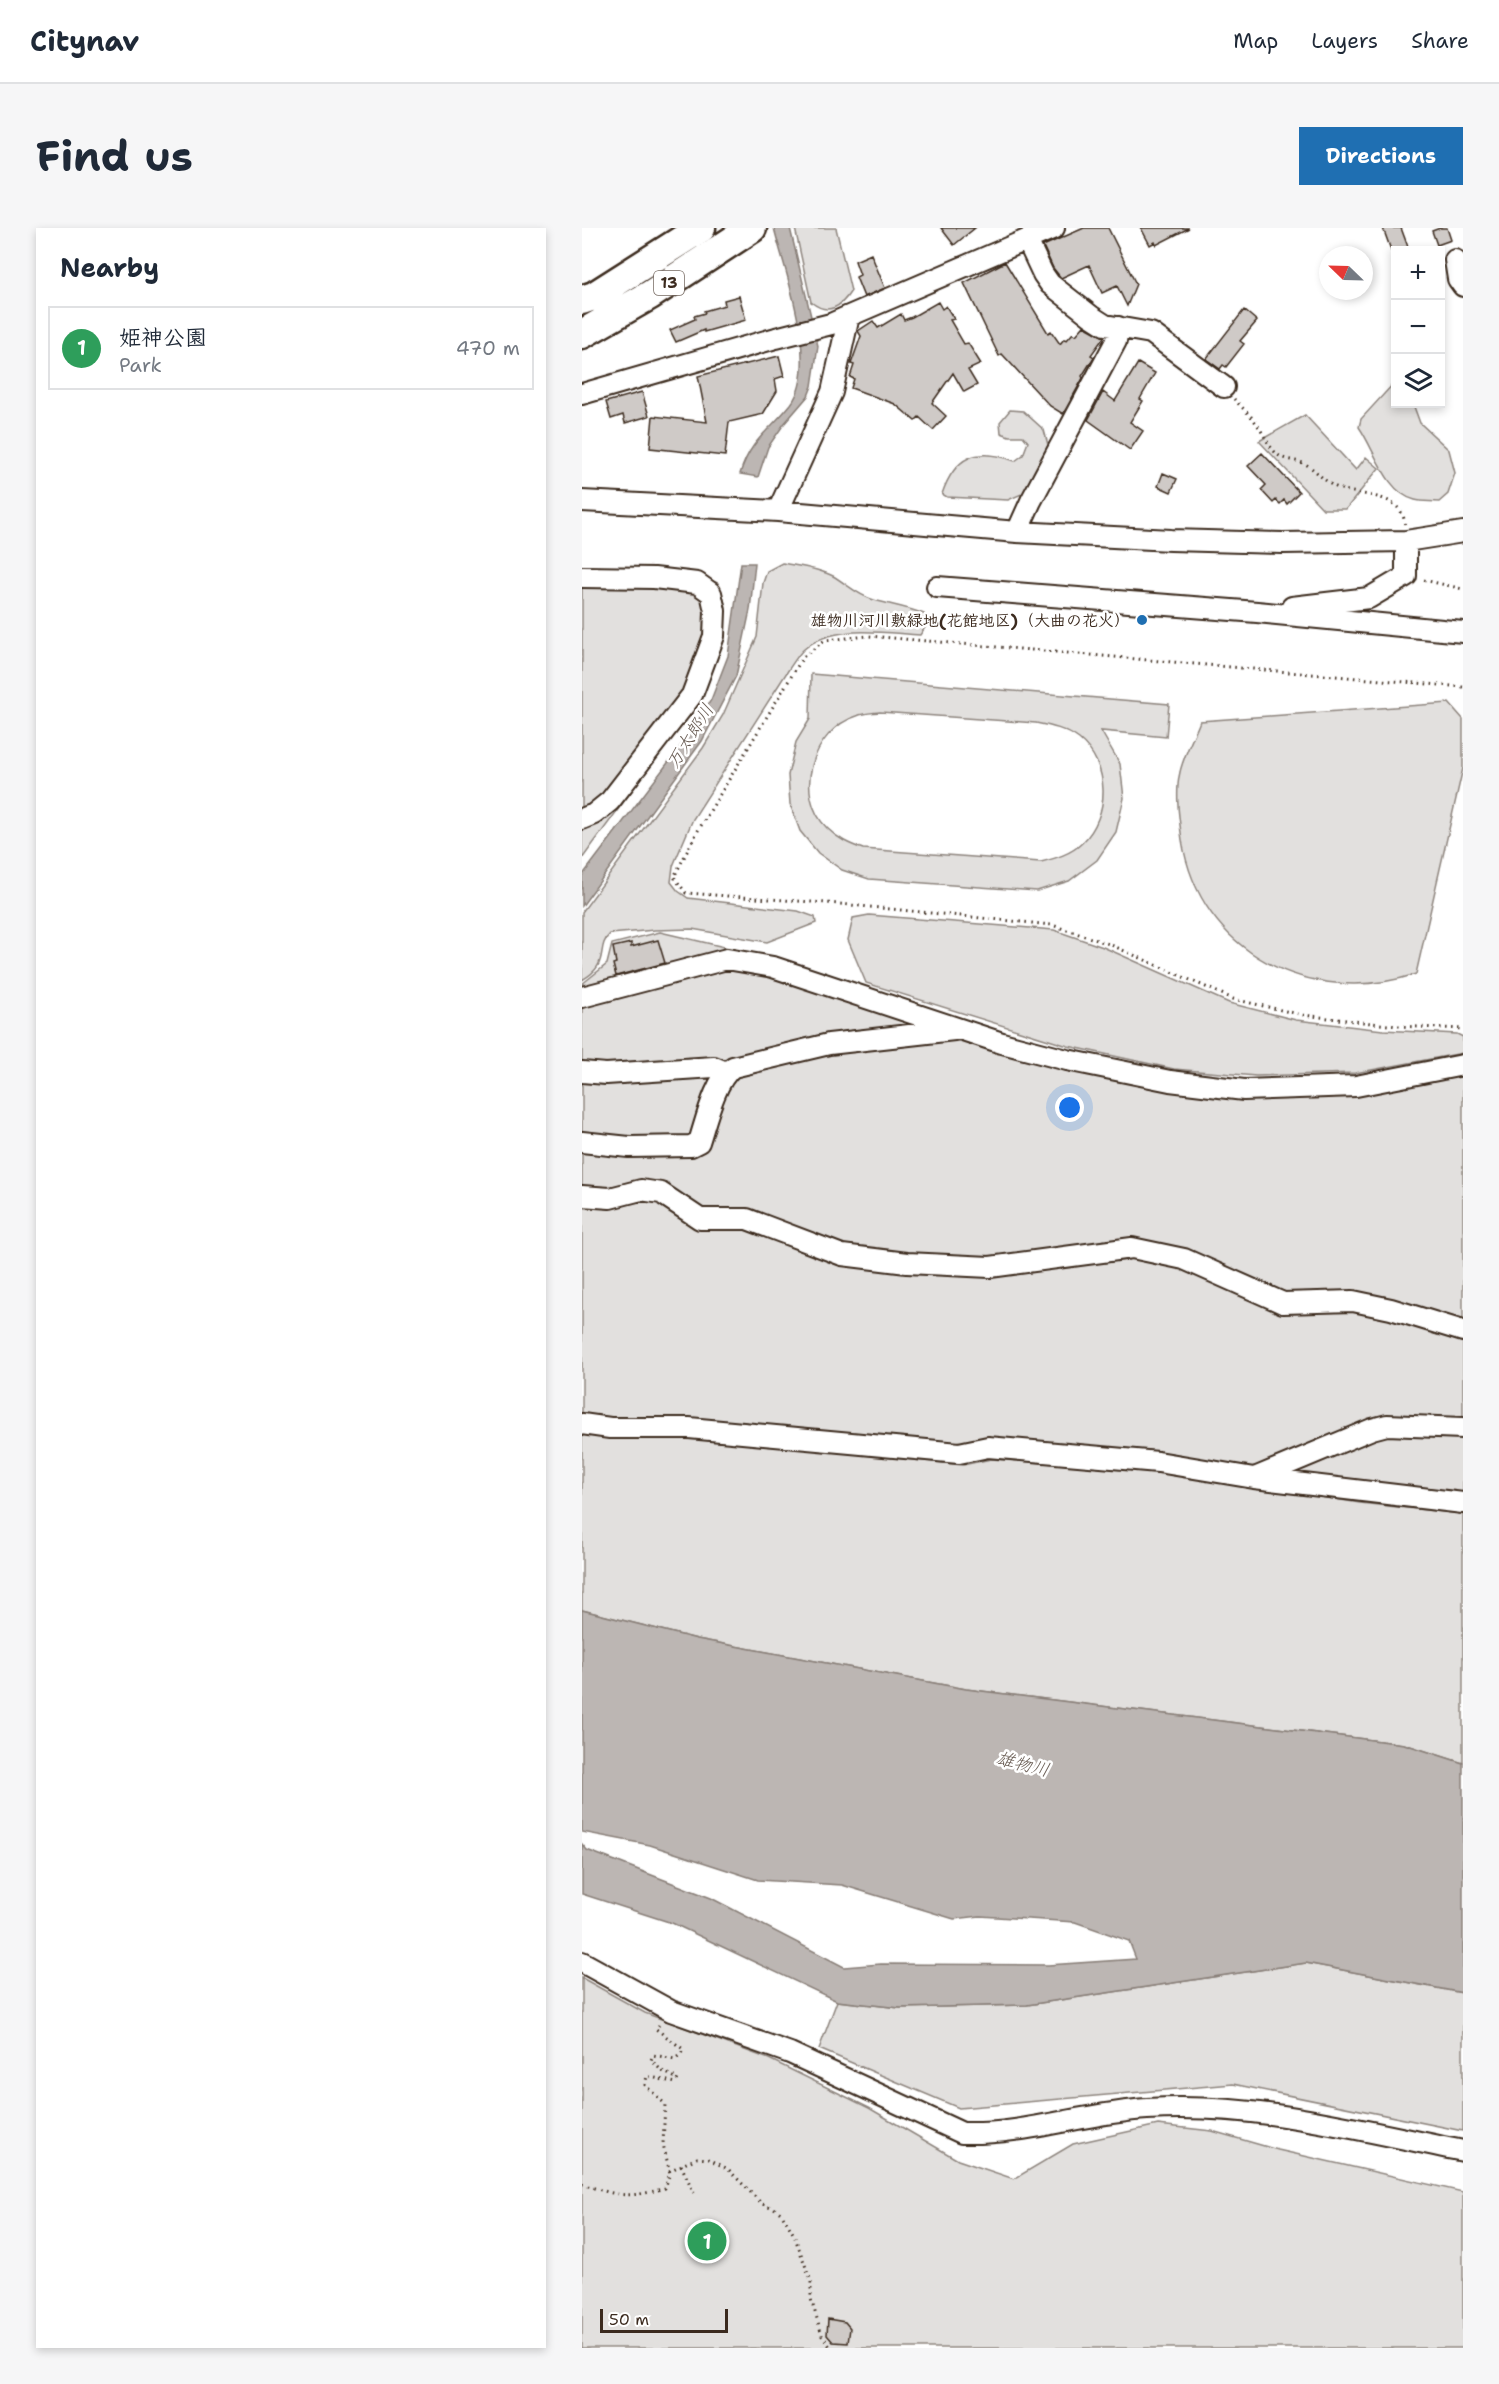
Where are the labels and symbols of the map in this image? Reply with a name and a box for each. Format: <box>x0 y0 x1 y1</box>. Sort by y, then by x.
north arrow <box>1319 246 1373 300</box>
road number: 13 <box>654 271 684 295</box>
place label: 雄物川河川敷緑地(花館地区)（大曲の花火） <box>811 610 1130 631</box>
marker: 雄物川河川敷緑地(花館地区)（大曲の花火） <box>1135 613 1149 627</box>
water label: 万太郎川 <box>661 699 719 773</box>
your location <box>1055 1093 1084 1122</box>
water label: 雄物川 <box>994 1746 1052 1782</box>
pin: 1 <box>688 2218 726 2264</box>
scale bar <box>600 2306 728 2334</box>

